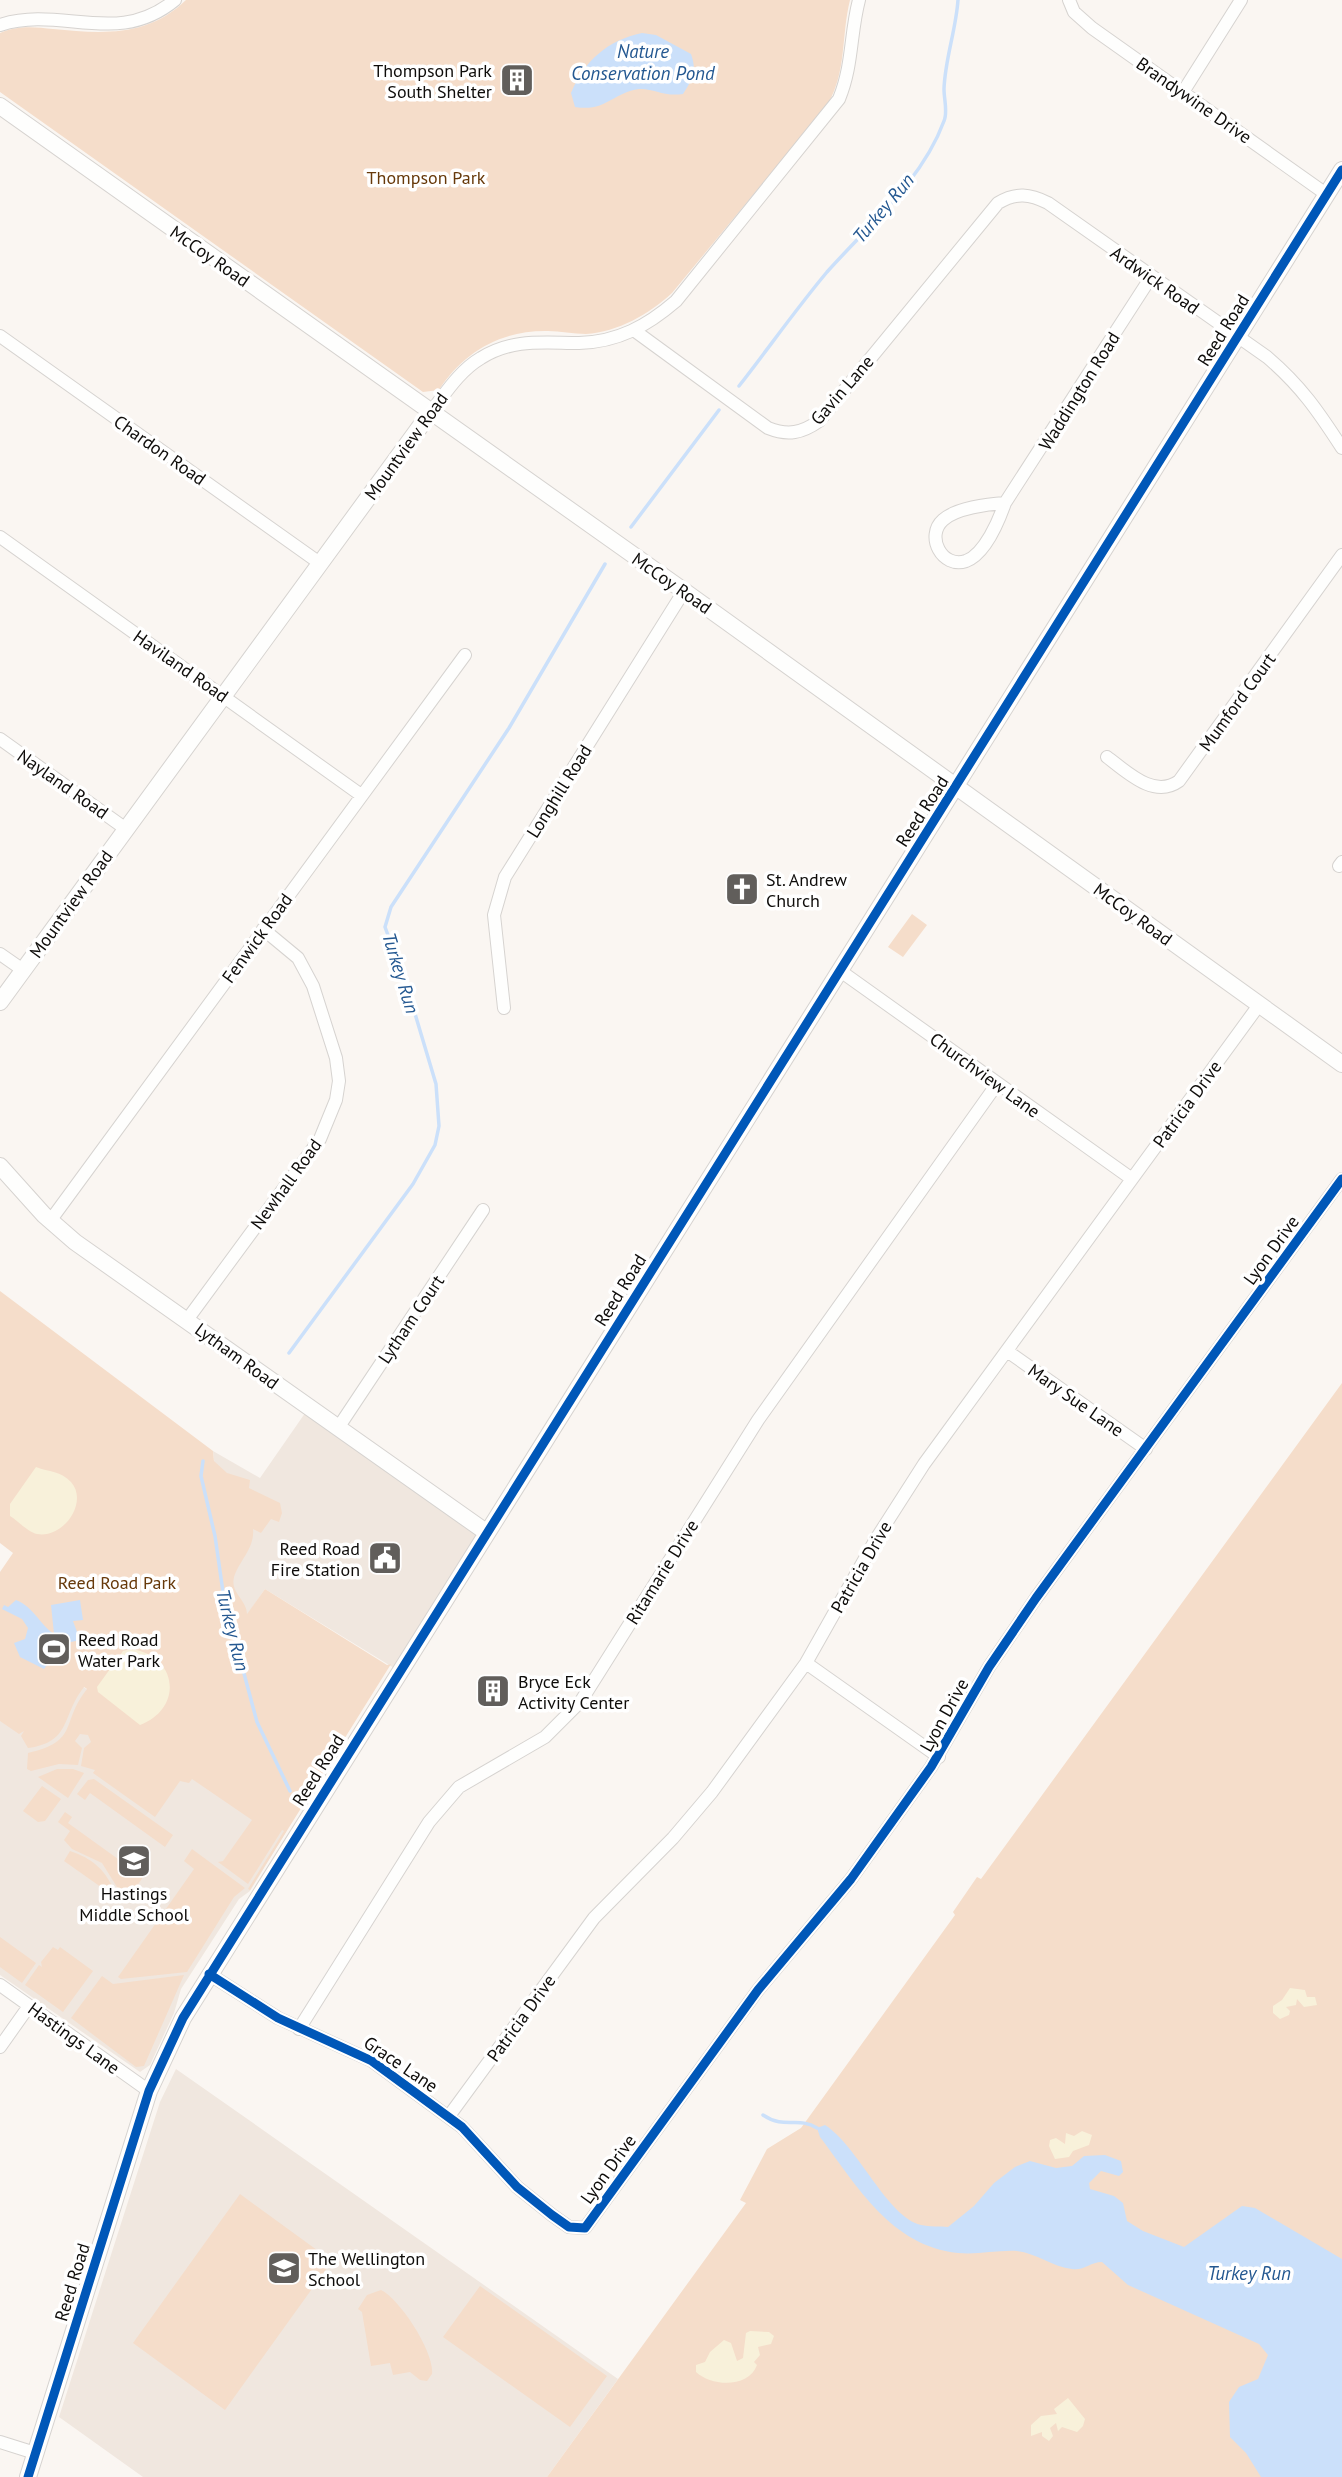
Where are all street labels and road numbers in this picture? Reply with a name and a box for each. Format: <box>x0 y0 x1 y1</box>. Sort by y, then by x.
street label: Brandywine Drive <box>1132 52 1256 148</box>
street label: McCoy Road <box>166 220 254 292</box>
street label: Ardwick Road <box>1106 241 1204 319</box>
street label: Reed Road <box>1192 290 1254 370</box>
street label: Waddington Road <box>1033 328 1125 454</box>
street label: Gavin Lane <box>805 350 879 430</box>
street label: Mountview Road <box>359 388 453 504</box>
street label: Chardon Road <box>109 410 211 490</box>
street label: McCoy Road <box>628 547 716 619</box>
street label: Haviland Road <box>129 625 233 707</box>
street label: Mumford Court <box>1194 648 1280 756</box>
street label: Longhill Road <box>521 740 597 842</box>
street label: Nayland Road <box>13 744 113 824</box>
street label: Reed Road <box>890 771 954 851</box>
street label: Mountview Road <box>24 846 118 962</box>
street label: McCoy Road <box>1089 878 1177 950</box>
street label: Fenwick Road <box>217 889 297 987</box>
street label: Churchview Lane <box>925 1027 1045 1123</box>
street label: Patricia Drive <box>1148 1056 1226 1152</box>
street label: Newhall Road <box>245 1134 327 1234</box>
street label: Lyon Drive <box>1238 1211 1304 1289</box>
street label: Reed Road <box>589 1250 651 1330</box>
street label: Lytham Court <box>373 1270 449 1368</box>
street label: Lytham Road <box>190 1318 284 1394</box>
street label: Mary Sue Lane <box>1024 1358 1128 1442</box>
street label: Ritamarie Drive <box>621 1515 703 1629</box>
street label: Patricia Drive <box>825 1517 897 1617</box>
street label: Lyon Drive <box>914 1674 974 1756</box>
street label: Reed Road <box>287 1730 349 1810</box>
street label: Patricia Drive <box>482 1970 560 2066</box>
street label: Hastings Lane <box>23 1997 125 2079</box>
street label: Grace Lane <box>360 2031 442 2097</box>
street label: Lyon Drive <box>575 2130 641 2208</box>
street label: Reed Road <box>49 2240 95 2324</box>

